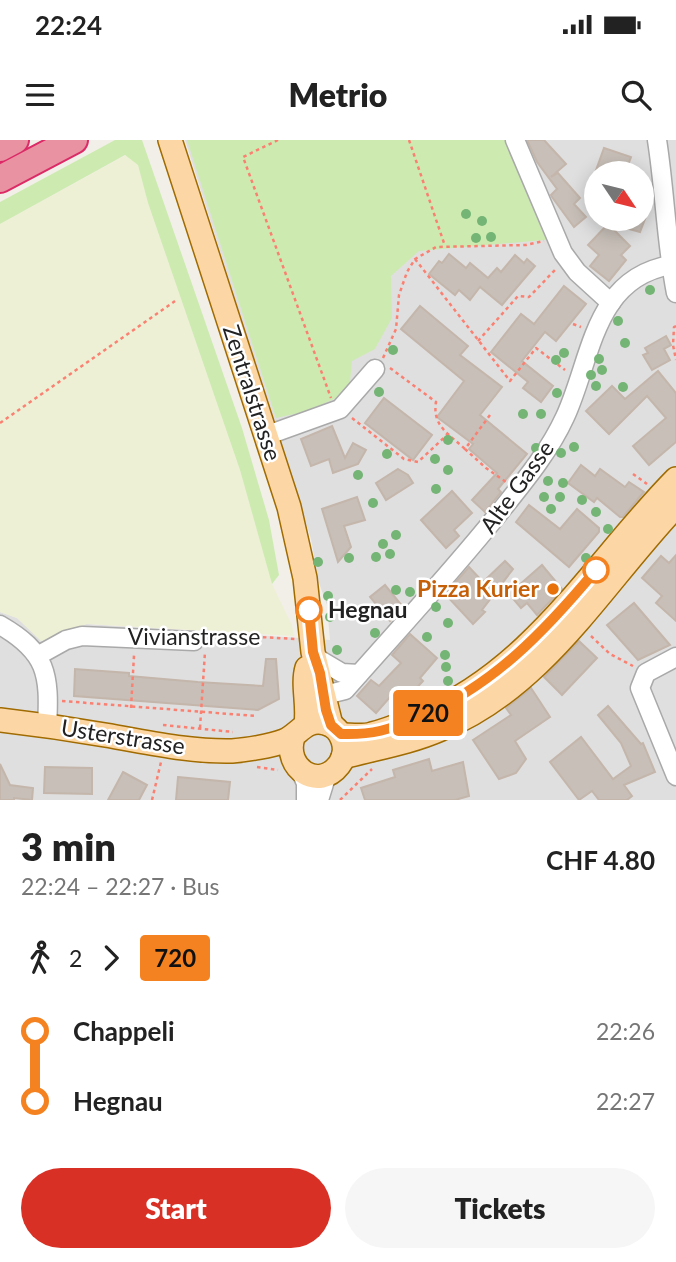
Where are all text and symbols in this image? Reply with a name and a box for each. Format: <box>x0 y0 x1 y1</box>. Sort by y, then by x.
text: 22:24 <box>35 9 102 41</box>
text: Metrio <box>289 75 387 114</box>
icon: menu <box>21 76 59 114</box>
icon: search <box>617 76 655 114</box>
north arrow <box>584 161 654 231</box>
map controls <box>584 161 654 231</box>
street label: Zentralstrasse <box>218 321 288 464</box>
street label: Alte Gasse <box>473 435 559 538</box>
unlabelled marker <box>583 557 609 583</box>
place label: Pizza Kurier <box>417 574 539 602</box>
marker: Pizza Kurier <box>545 581 561 597</box>
place label: Hegnau <box>328 595 407 623</box>
marker: Hegnau <box>296 597 322 623</box>
street label: Vivianstrasse <box>128 622 260 650</box>
line badge: 720 <box>388 690 468 736</box>
text: 720 <box>407 698 449 727</box>
street label: Usterstrasse <box>59 712 187 760</box>
text: 3 min <box>21 823 116 869</box>
text: CHF 4.80 <box>546 844 655 876</box>
text: 22:24 – 22:27 · Bus <box>21 872 220 900</box>
icon: walk <box>21 939 59 977</box>
icon: forward <box>92 939 130 977</box>
text: 720 <box>154 943 196 972</box>
text: 2 <box>69 944 82 972</box>
text: Chappeli <box>73 1015 175 1047</box>
text: 22:26 <box>596 1017 655 1045</box>
text: Hegnau <box>73 1085 163 1117</box>
text: 22:27 <box>596 1087 655 1115</box>
button: Start <box>21 1168 331 1248</box>
button: Tickets <box>345 1168 655 1248</box>

